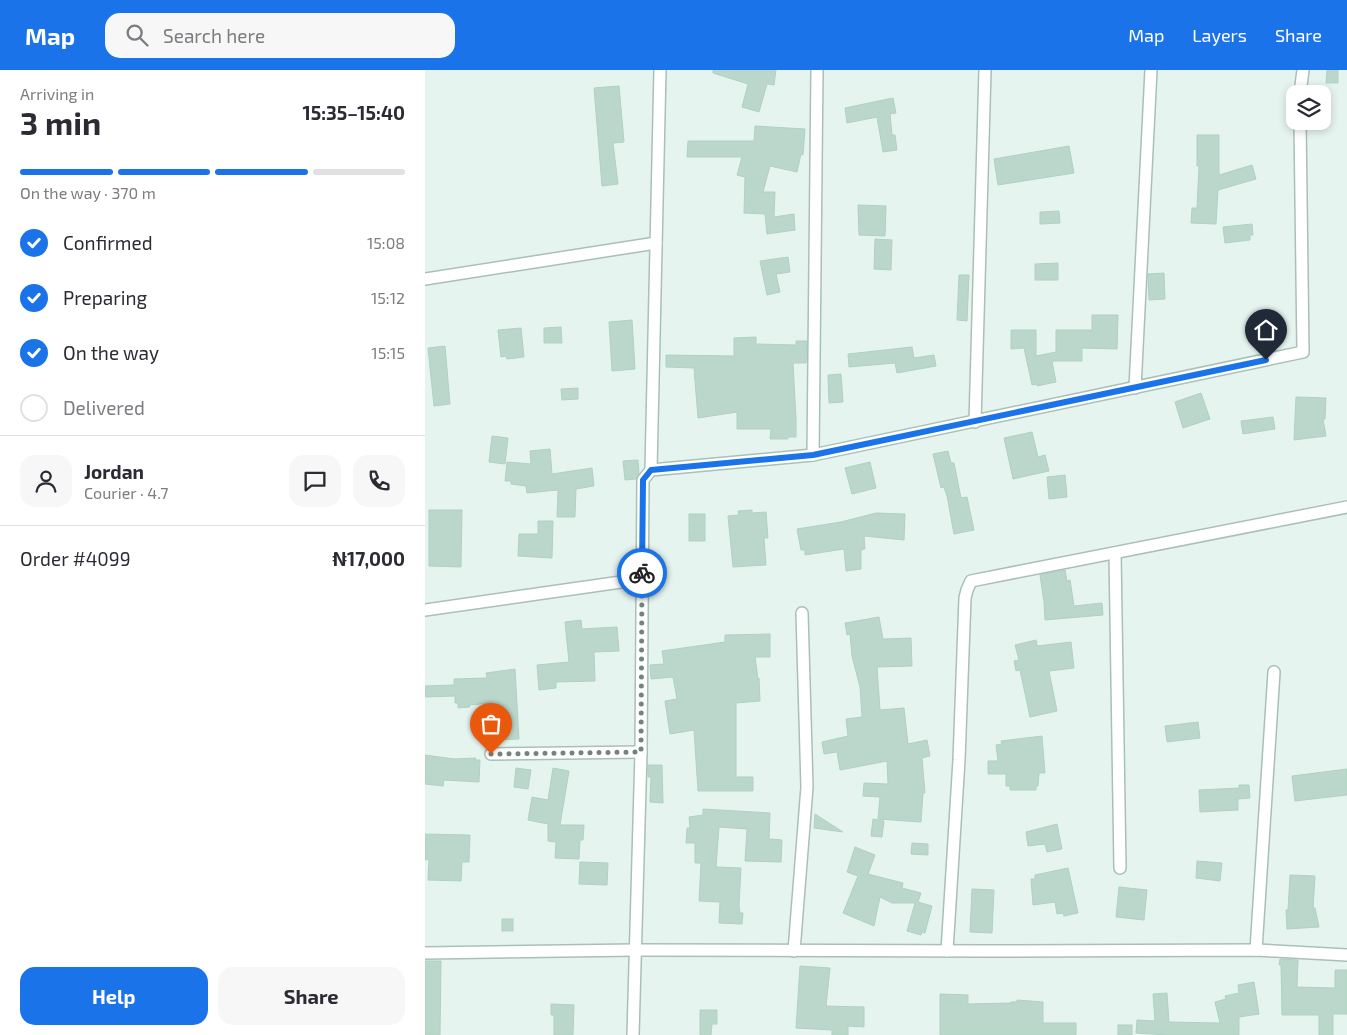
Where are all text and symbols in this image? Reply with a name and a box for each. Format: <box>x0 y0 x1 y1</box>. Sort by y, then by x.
search box <box>105 13 455 58</box>
text: Map <box>25 21 75 50</box>
icon: search <box>123 21 151 49</box>
text: Search here <box>163 24 265 47</box>
text: Map <box>1128 24 1164 46</box>
text: Layers <box>1192 24 1247 46</box>
text: Share <box>1275 24 1322 46</box>
text: Arriving in <box>20 84 94 103</box>
map controls <box>1286 85 1331 130</box>
button: layers <box>1286 85 1331 130</box>
text: 15:35–15:40 <box>302 101 405 124</box>
text: 3 min <box>20 103 101 141</box>
text: On the way · 370 m <box>20 183 156 202</box>
icon: check <box>20 229 48 257</box>
text: Confirmed <box>63 231 153 254</box>
text: 15:08 <box>367 233 405 252</box>
icon: check <box>20 284 48 312</box>
text: Preparing <box>63 286 147 309</box>
text: 15:12 <box>371 288 405 307</box>
pin <box>1245 309 1287 360</box>
icon: home <box>1252 316 1280 344</box>
icon: check <box>20 339 48 367</box>
text: On the way <box>63 341 159 364</box>
text: 15:15 <box>371 343 405 362</box>
text: Delivered <box>63 396 145 419</box>
button: person <box>20 455 72 507</box>
button: chat <box>289 455 341 507</box>
button: phone <box>353 455 405 507</box>
text: Jordan <box>84 460 144 483</box>
text: Courier · 4.7 <box>84 483 168 502</box>
text: Order #4099 <box>20 547 131 570</box>
text: ₦17,000 <box>332 547 405 570</box>
courier <box>617 548 667 598</box>
icon: bike <box>628 559 656 587</box>
pin <box>470 703 512 754</box>
icon: bag <box>477 710 505 738</box>
button: Help <box>20 967 208 1025</box>
button: Share <box>218 967 405 1025</box>

